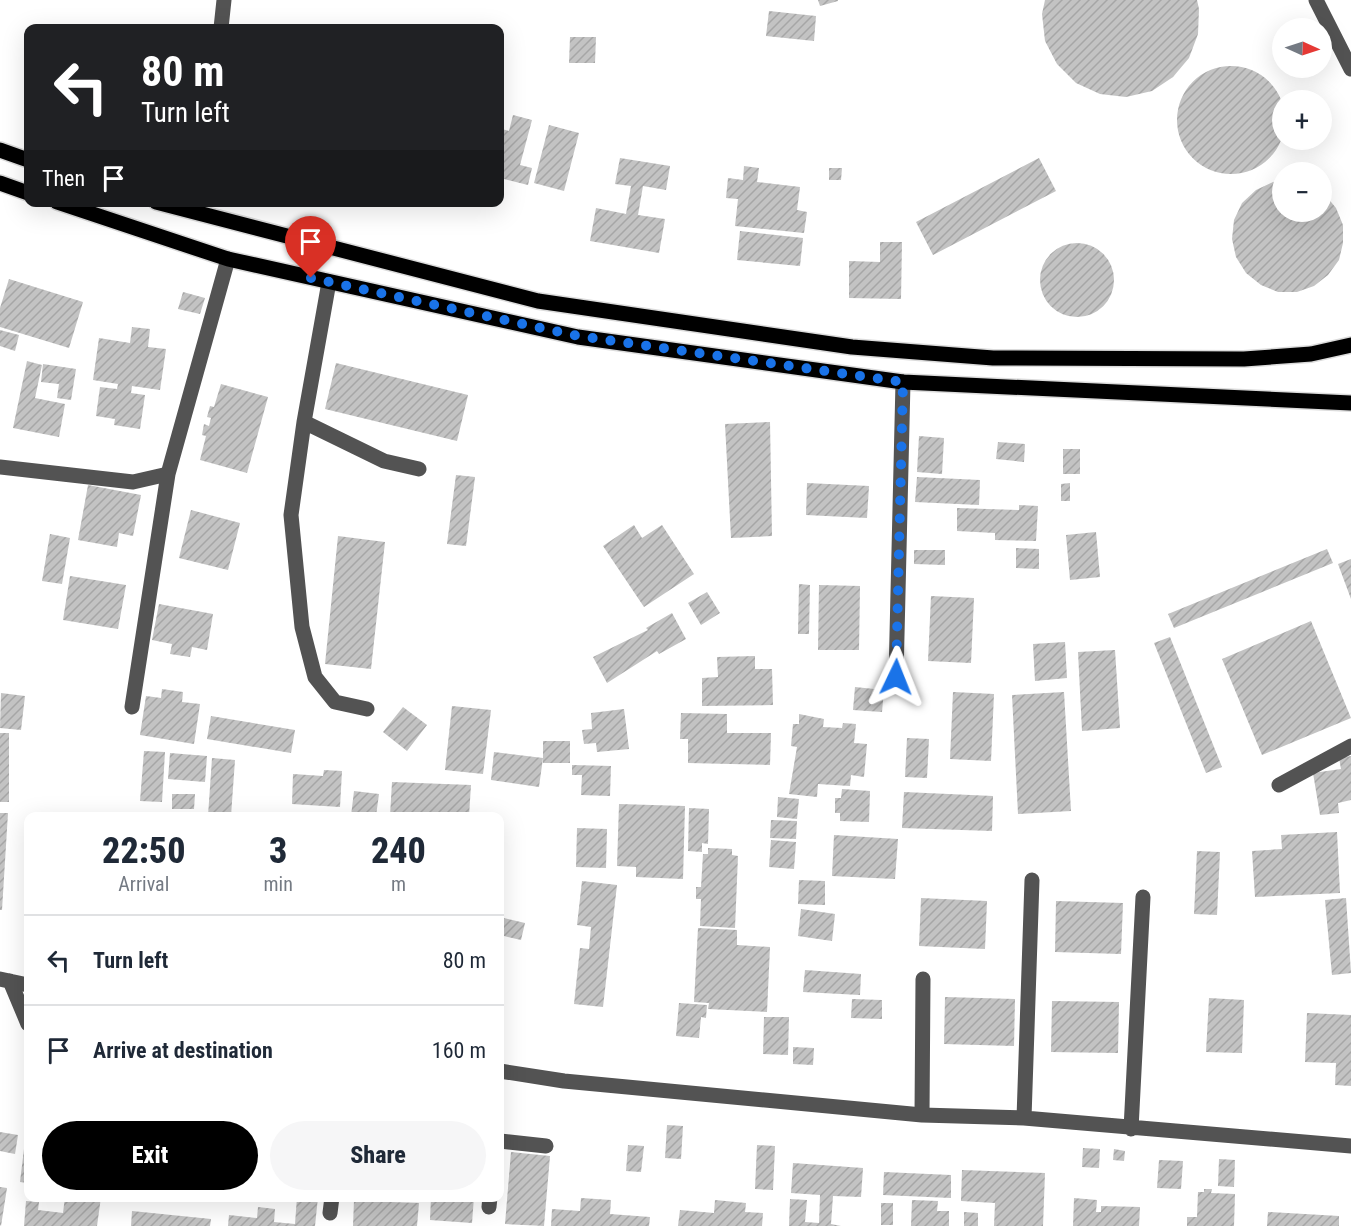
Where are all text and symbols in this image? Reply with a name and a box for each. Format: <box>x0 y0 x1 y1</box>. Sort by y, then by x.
north arrow <box>1272 18 1332 78</box>
map controls <box>1272 18 1332 222</box>
text: 80 m <box>141 47 224 96</box>
icon: left <box>42 48 120 126</box>
button: + <box>1272 90 1332 150</box>
text: Turn left <box>141 97 230 129</box>
icon: arrive <box>97 162 130 195</box>
button: − <box>1272 162 1332 222</box>
text: Then <box>42 166 85 191</box>
pin <box>285 216 336 278</box>
icon: arrive <box>294 225 327 258</box>
position arrow <box>864 645 928 709</box>
text: 22:50 <box>102 830 185 872</box>
text: 3 <box>269 830 287 872</box>
text: 240 <box>371 830 426 872</box>
text: Arrival <box>118 872 169 896</box>
text: min <box>264 872 293 896</box>
text: m <box>391 872 406 896</box>
icon: left <box>42 944 75 977</box>
text: Turn left <box>93 948 168 973</box>
text: 80 m <box>443 948 486 973</box>
icon: arrive <box>42 1034 75 1067</box>
text: Arrive at destination <box>93 1038 273 1063</box>
text: 160 m <box>432 1038 486 1063</box>
button: Exit <box>42 1121 258 1190</box>
button: Share <box>270 1121 486 1190</box>

